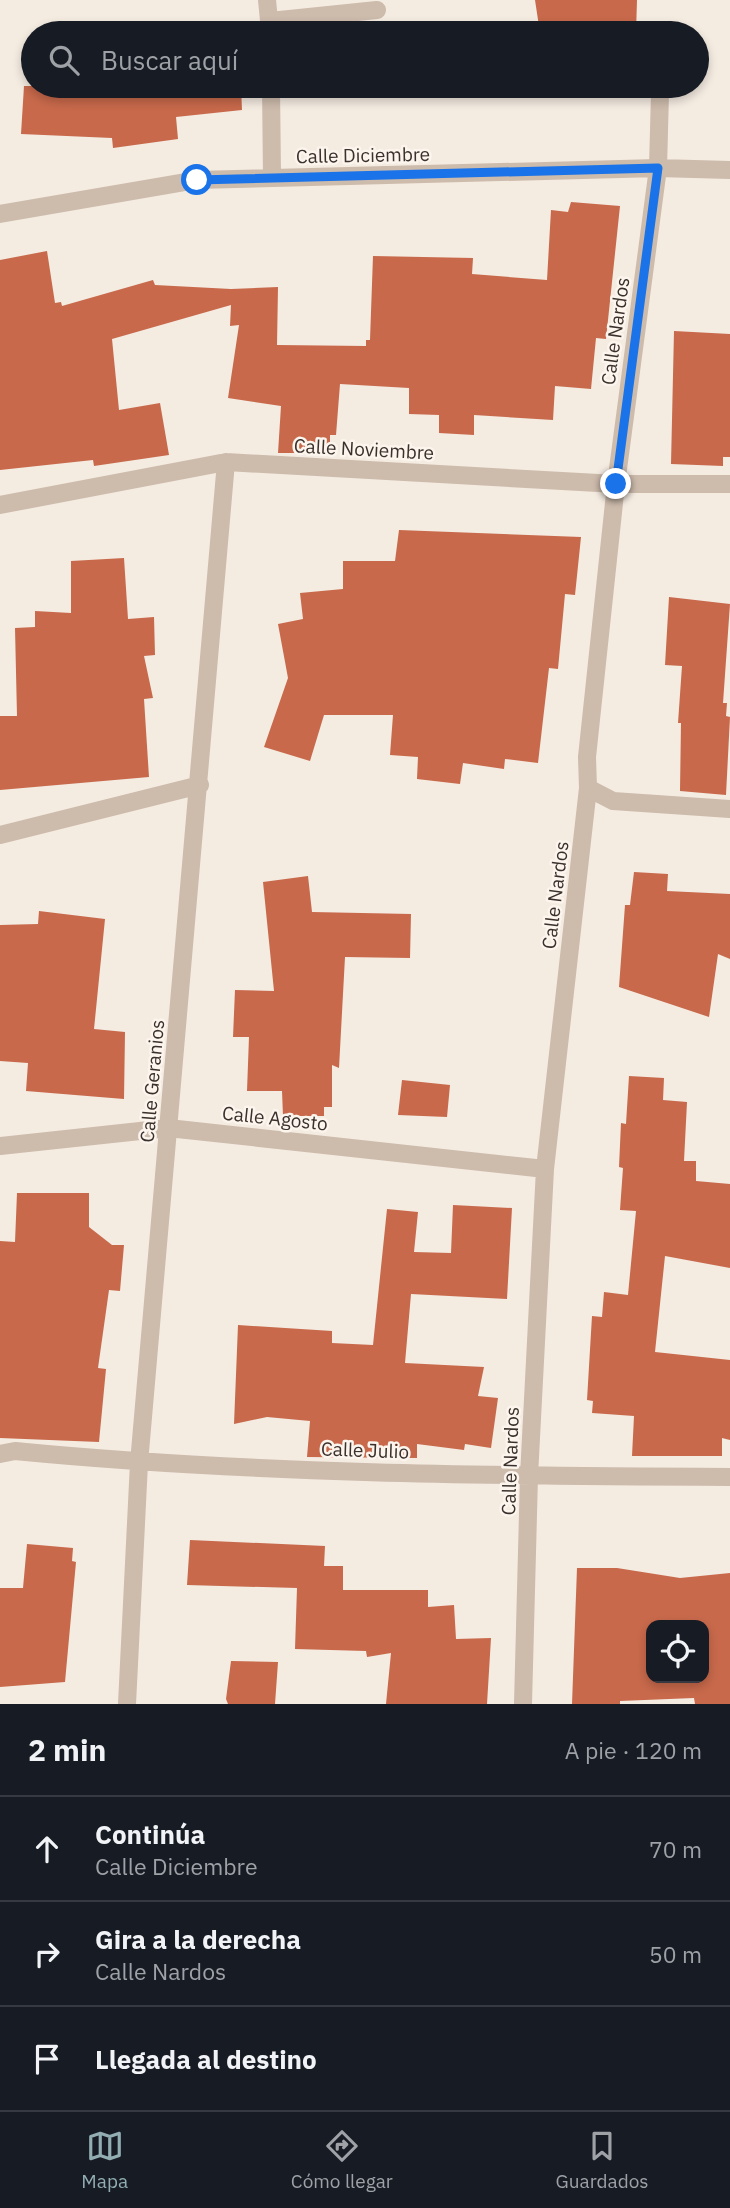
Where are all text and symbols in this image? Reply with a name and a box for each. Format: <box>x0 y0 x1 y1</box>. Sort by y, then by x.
search box <box>21 21 709 98</box>
icon: search <box>45 41 83 79</box>
text: Buscar aquí <box>101 43 238 77</box>
street label: Calle Diciembre <box>296 142 430 168</box>
route start <box>181 164 212 195</box>
street label: Calle Nardos <box>596 276 634 386</box>
street label: Calle Noviembre <box>293 433 435 465</box>
route end <box>600 468 631 499</box>
street label: Calle Nardos <box>536 840 574 950</box>
street label: Calle Geranios <box>135 1019 169 1143</box>
street label: Calle Agosto <box>221 1101 329 1135</box>
street label: Calle Nardos <box>496 1406 524 1516</box>
street label: Calle Julio <box>321 1436 409 1464</box>
map controls <box>646 1620 709 1683</box>
button: locate <box>646 1620 709 1683</box>
text: 2 min <box>28 1730 106 1769</box>
text: A pie · 120 m <box>565 1735 702 1765</box>
text: Continúa <box>95 1817 205 1851</box>
icon: ahead <box>28 1830 66 1868</box>
text: 70 m <box>649 1834 702 1864</box>
text: Calle Diciembre <box>95 1851 258 1881</box>
text: Gira a la derecha <box>95 1922 301 1956</box>
icon: right <box>28 1935 66 1973</box>
text: 50 m <box>649 1939 702 1969</box>
text: Calle Nardos <box>95 1956 226 1986</box>
icon: arrive <box>28 2040 66 2078</box>
text: Llegada al destino <box>95 2042 317 2076</box>
tab: Mapa <box>81 2127 128 2193</box>
tab: Cómo llegar <box>291 2127 393 2193</box>
tab: Guardados <box>556 2127 649 2193</box>

